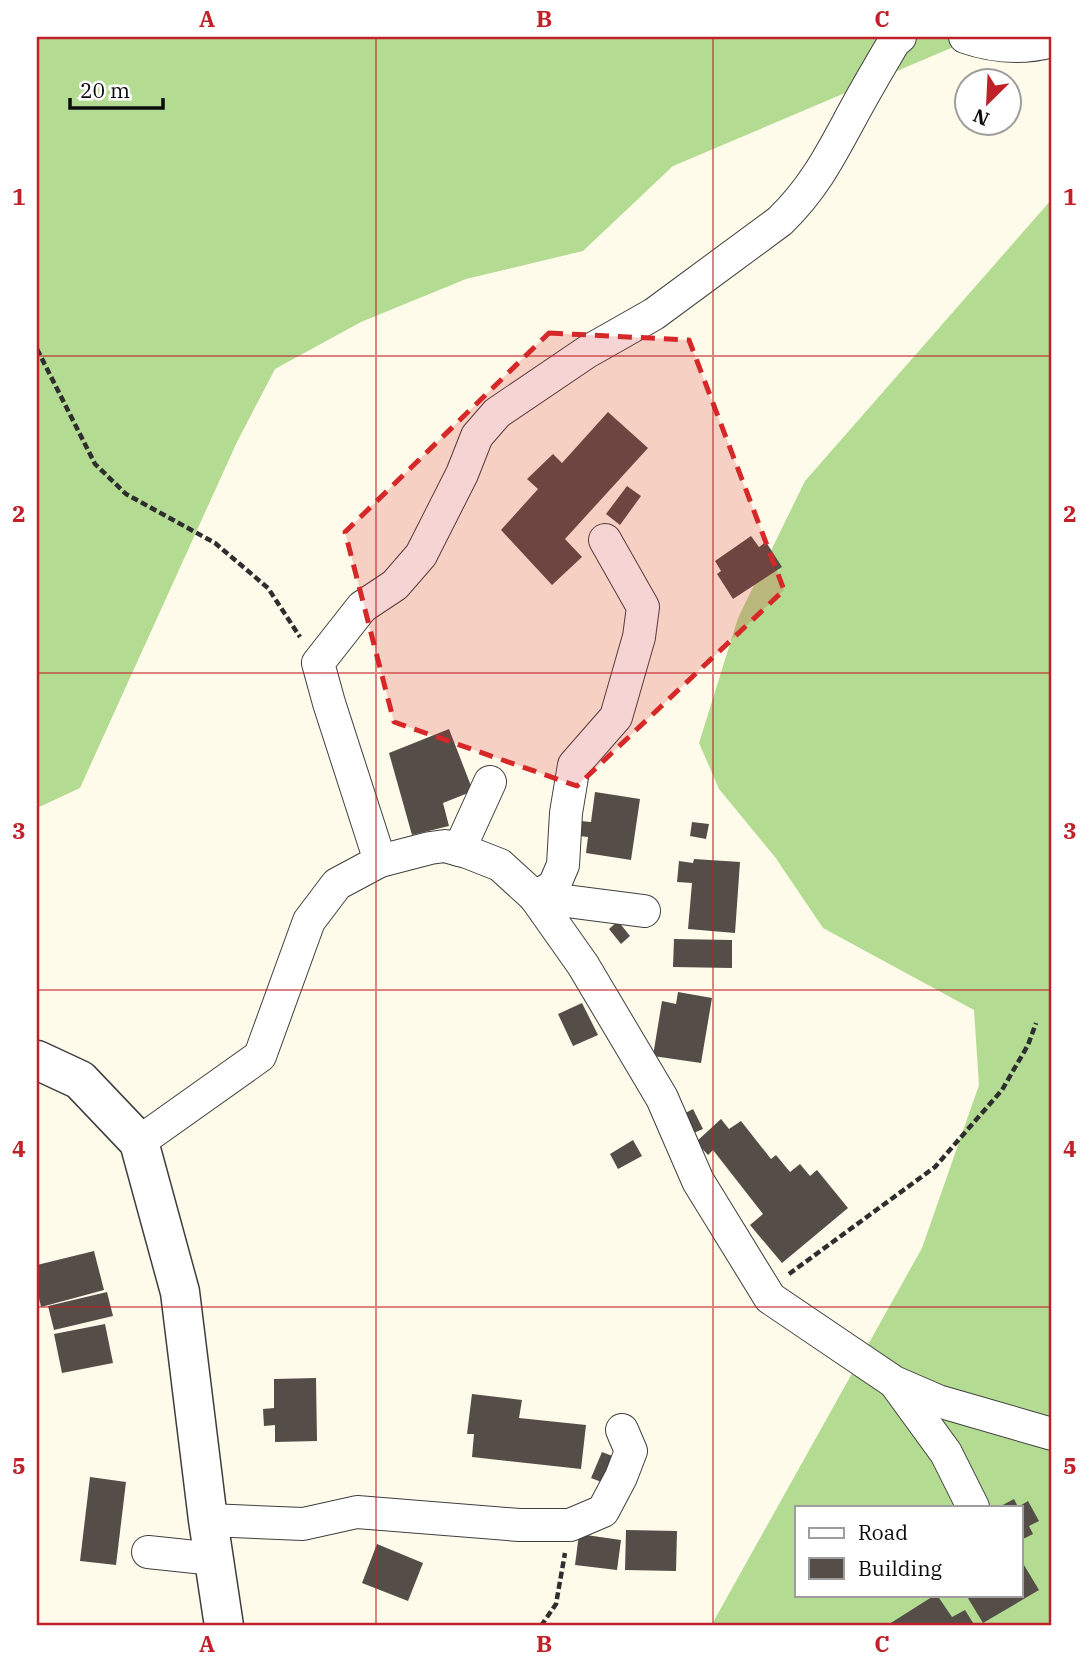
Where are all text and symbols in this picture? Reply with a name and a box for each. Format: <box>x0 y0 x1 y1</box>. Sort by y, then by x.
text: A <box>199 3 215 33</box>
text: B <box>536 3 552 33</box>
text: C <box>874 3 890 33</box>
scale bar <box>70 66 163 110</box>
north arrow <box>953 66 1023 136</box>
text: 20 m <box>80 76 130 104</box>
text: N <box>969 104 993 132</box>
text: 1 <box>12 181 26 211</box>
text: 1 <box>1063 181 1077 211</box>
text: 2 <box>12 498 26 528</box>
text: 2 <box>1063 498 1077 528</box>
text: 3 <box>12 815 26 845</box>
text: 3 <box>1063 815 1077 845</box>
text: 4 <box>12 1133 26 1163</box>
text: 4 <box>1063 1133 1077 1163</box>
text: 5 <box>12 1450 26 1480</box>
text: 5 <box>1063 1450 1077 1480</box>
legend <box>795 1506 1023 1596</box>
text: Road <box>858 1518 908 1546</box>
text: Building <box>858 1554 943 1582</box>
text: A <box>199 1628 215 1658</box>
text: B <box>536 1628 552 1658</box>
text: C <box>874 1628 890 1658</box>

